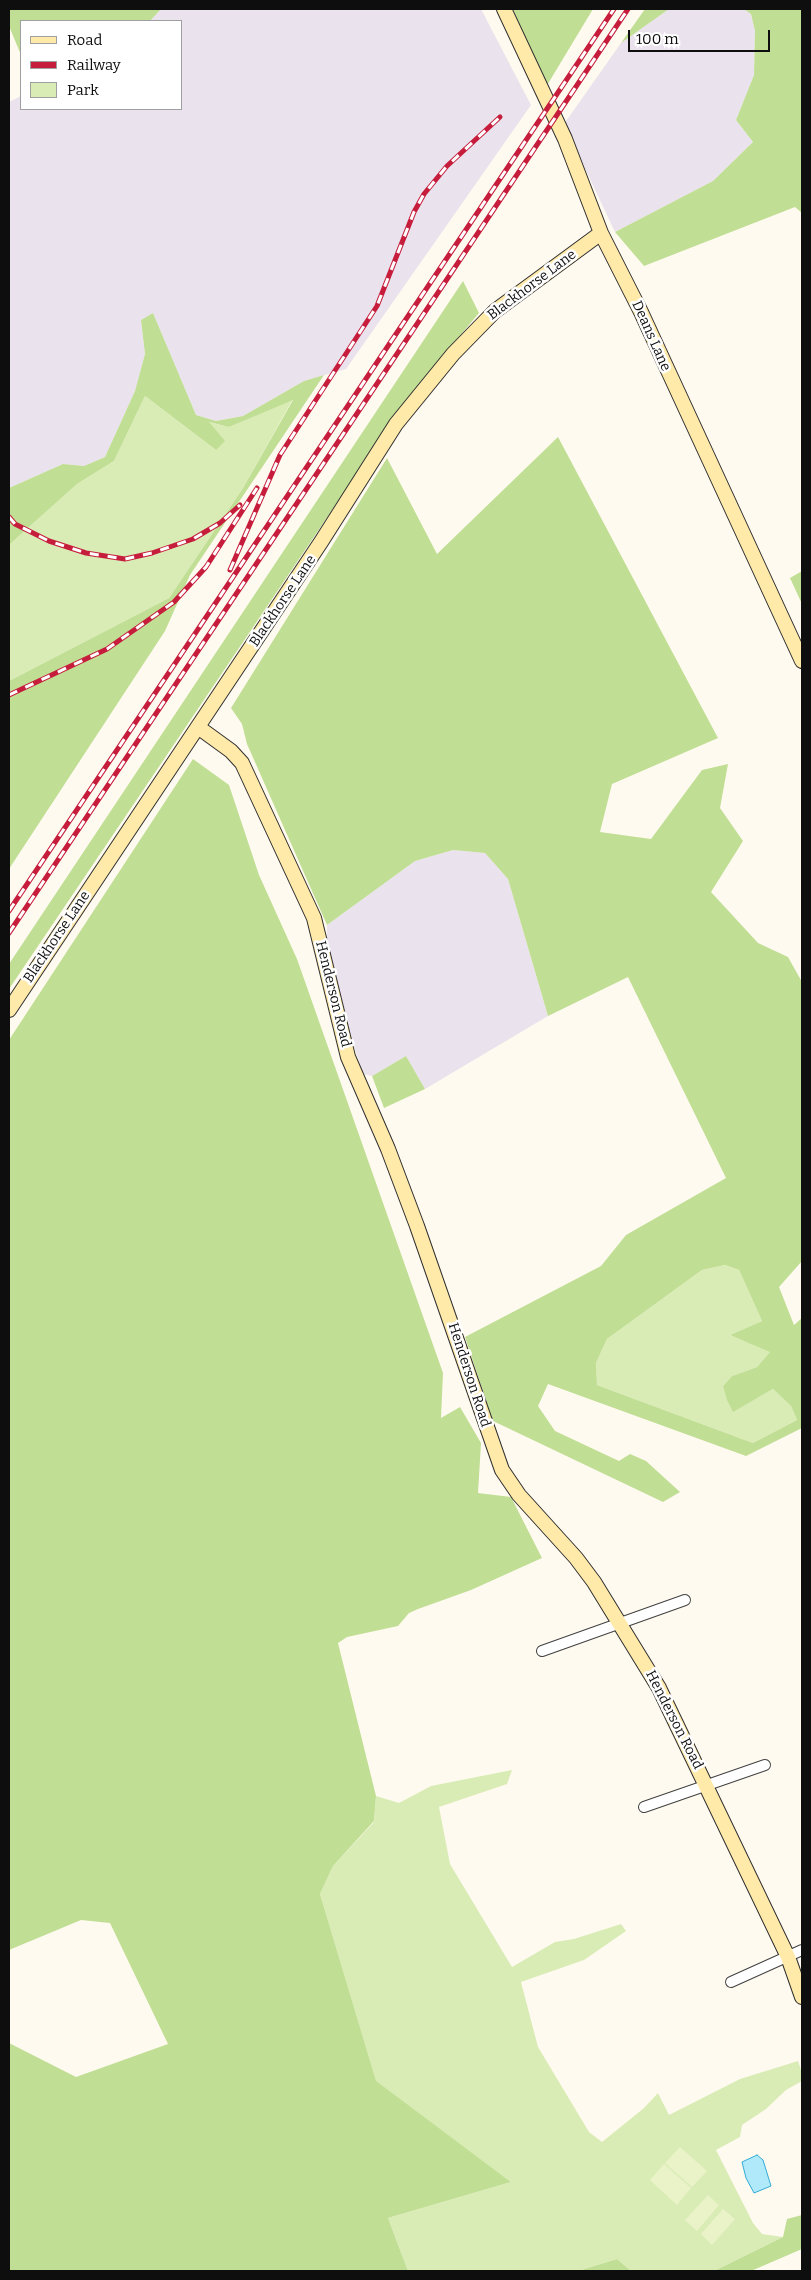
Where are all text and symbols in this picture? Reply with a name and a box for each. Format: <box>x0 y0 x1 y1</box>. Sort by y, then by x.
legend <box>20 20 182 110</box>
scale bar <box>631 20 774 52</box>
text: 100 m <box>636 30 679 48</box>
text: Road <box>67 31 102 49</box>
text: Railway <box>67 56 121 74</box>
text: Park <box>67 81 99 99</box>
street label: Blackhorse Lane <box>484 246 580 324</box>
street label: Deans Lane <box>628 298 674 374</box>
street label: Blackhorse Lane <box>246 552 320 650</box>
street label: Blackhorse Lane <box>20 888 94 986</box>
street label: Henderson Road <box>312 939 354 1049</box>
street label: Henderson Road <box>444 1321 494 1429</box>
street label: Henderson Road <box>642 1668 706 1772</box>

